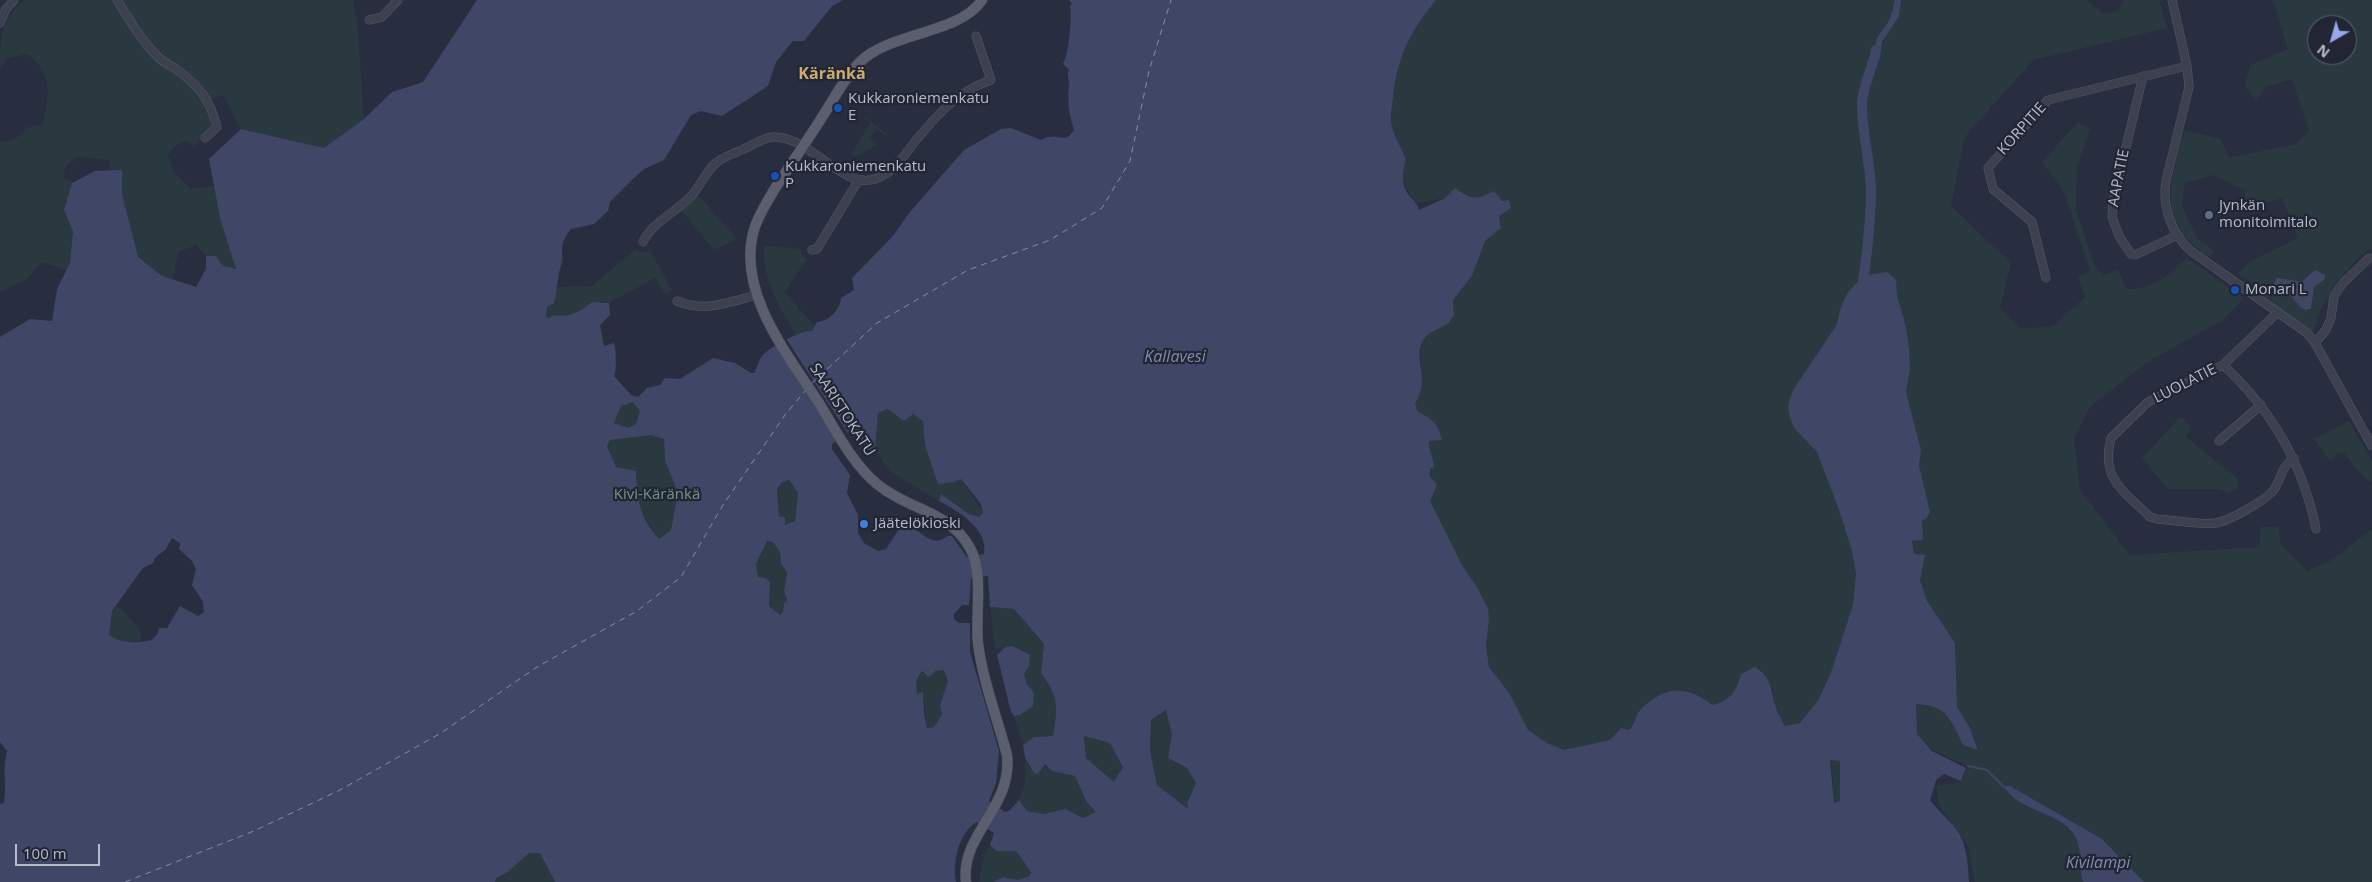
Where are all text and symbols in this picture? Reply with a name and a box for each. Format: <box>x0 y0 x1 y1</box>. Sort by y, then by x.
north arrow <box>2307 15 2357 65</box>
text: N <box>2313 40 2333 62</box>
district label: Käränkä <box>798 64 866 84</box>
place label: Kukkaroniemenkatu E <box>848 90 989 125</box>
street label: KORPITIE <box>1994 99 2050 159</box>
marker: Kukkaroniemenkatu E <box>832 102 844 114</box>
street label: AAPATIE <box>2105 148 2133 208</box>
place label: Kukkaroniemenkatu P <box>785 158 926 193</box>
marker: Kukkaroniemenkatu P <box>769 170 781 182</box>
place label: Jynkän monitoimitalo <box>2219 197 2317 232</box>
marker: Jynkän monitoimitalo <box>2203 209 2215 221</box>
place label: Monari L <box>2245 281 2307 299</box>
marker: Monari L <box>2229 284 2241 296</box>
water label: Kallavesi <box>1144 347 1206 367</box>
street label: SAARISTOKATU <box>805 360 879 460</box>
street label: LUOLATIE <box>2150 360 2220 408</box>
park label: Kivi-Käränkä <box>614 486 700 504</box>
place label: Jäätelökioski <box>874 515 961 533</box>
marker: Jäätelökioski <box>858 518 870 530</box>
scale bar <box>18 834 102 866</box>
text: 100 m <box>23 843 67 863</box>
water label: Kivilampi <box>2066 853 2130 873</box>

